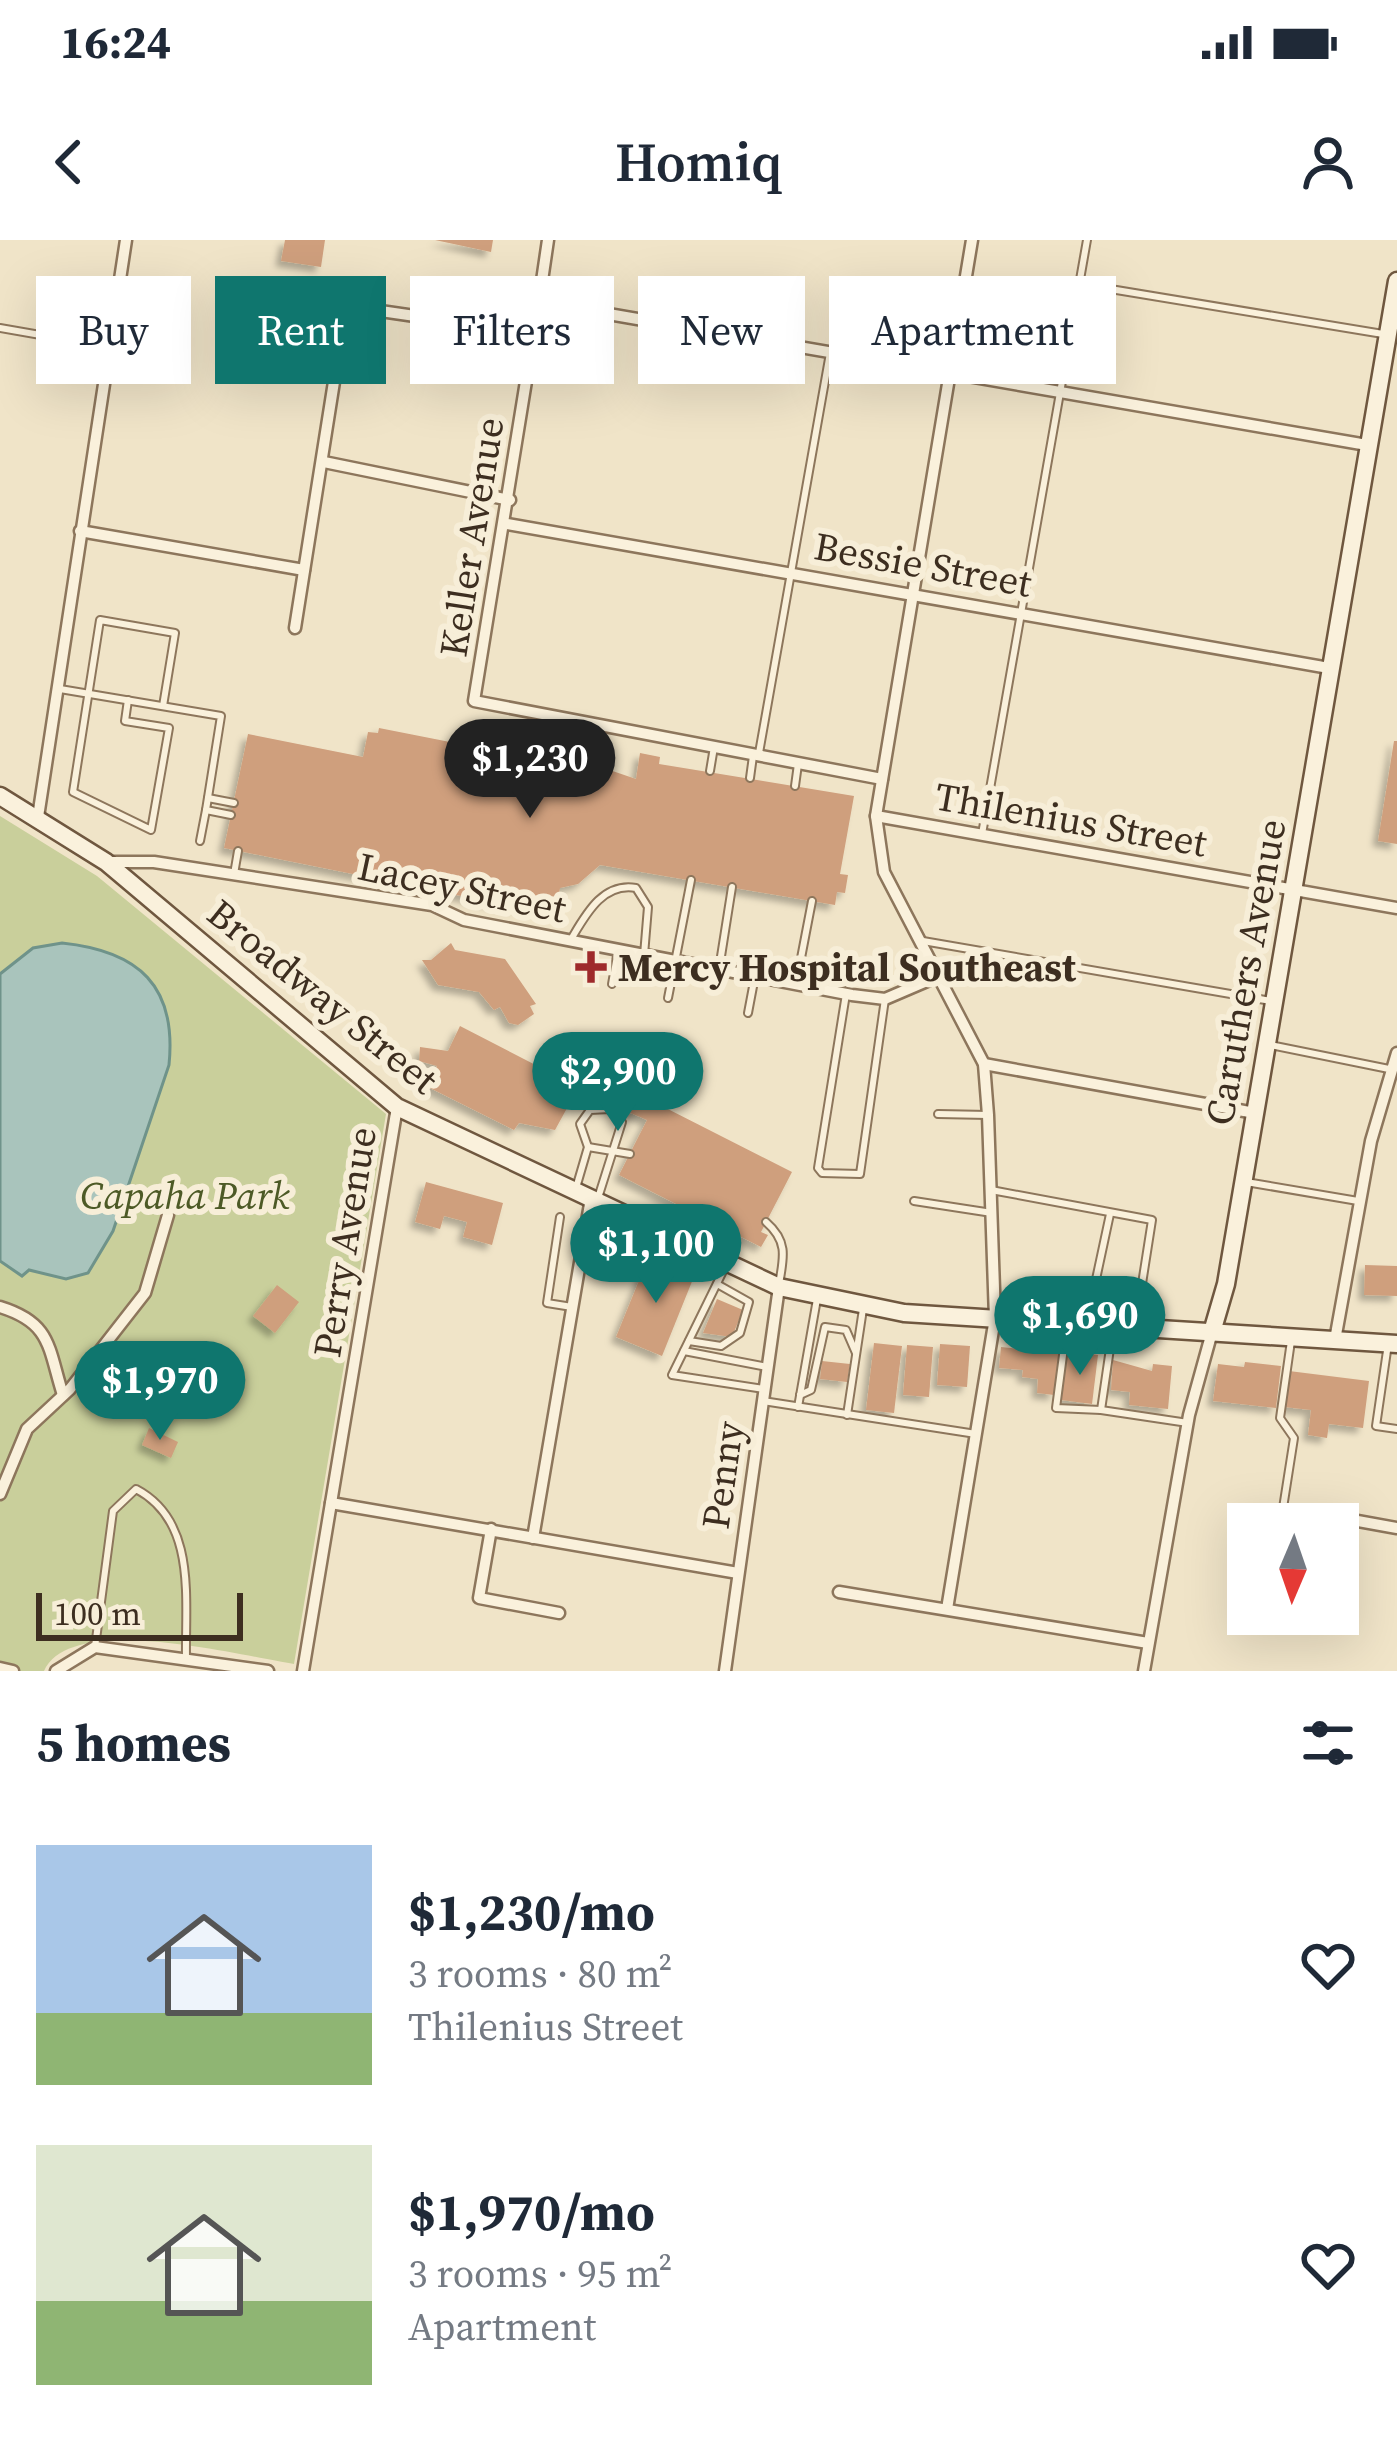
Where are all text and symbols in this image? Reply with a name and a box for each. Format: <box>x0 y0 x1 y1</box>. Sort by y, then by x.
text: 16:24 <box>60 11 171 73</box>
text: Homiq <box>615 125 782 199</box>
icon: back <box>36 129 102 195</box>
icon: person <box>1295 129 1361 195</box>
chip: Buy <box>36 276 191 384</box>
chip: Rent <box>215 276 386 384</box>
chip: Filters <box>410 276 614 384</box>
chip: New <box>638 276 805 384</box>
chip: Apartment <box>829 276 1116 384</box>
street label: Keller Avenue <box>426 414 517 660</box>
street label: Bessie Street <box>810 519 1036 610</box>
pin: $1,230 <box>432 719 628 821</box>
text: $1,230 <box>471 731 589 784</box>
street label: Thilenius Street <box>931 770 1211 870</box>
street label: Caruthers Avenue <box>1193 815 1298 1129</box>
street label: Lacey Street <box>353 840 571 935</box>
street label: Broadway Street <box>196 887 449 1106</box>
place label: Mercy Hospital Southeast <box>618 941 1077 994</box>
marker: Mercy Hospital Southeast <box>575 951 607 983</box>
pin: $2,900 <box>520 1032 716 1134</box>
text: $2,900 <box>559 1044 677 1097</box>
street label: Perry Avenue <box>300 1123 389 1361</box>
park label: Capaha Park <box>80 1169 290 1222</box>
pin: $1,100 <box>558 1204 754 1306</box>
text: $1,100 <box>597 1216 715 1269</box>
pin: $1,690 <box>982 1276 1178 1378</box>
text: $1,690 <box>1021 1288 1139 1341</box>
pin: $1,970 <box>62 1341 258 1443</box>
text: $1,970 <box>101 1353 219 1406</box>
street label: Penny <box>689 1418 756 1532</box>
north arrow <box>1227 1503 1359 1635</box>
map controls <box>1227 1503 1359 1635</box>
scale bar <box>36 1587 243 1640</box>
text: 100 m <box>54 1591 141 1636</box>
text: 5 homes <box>36 1708 231 1778</box>
icon: filters <box>1295 1710 1361 1776</box>
text: $1,230/mo <box>408 1877 655 1947</box>
icon: home <box>132 1893 276 2037</box>
icon: heart <box>1295 1932 1361 1998</box>
text: 3 rooms · 80 m² <box>408 1947 672 2000</box>
text: Thilenius Street <box>408 2000 683 2053</box>
text: $1,970/mo <box>408 2177 655 2247</box>
icon: home <box>132 2193 276 2337</box>
icon: heart <box>1295 2232 1361 2298</box>
text: 3 rooms · 95 m² <box>408 2247 672 2300</box>
text: Apartment <box>408 2300 596 2353</box>

